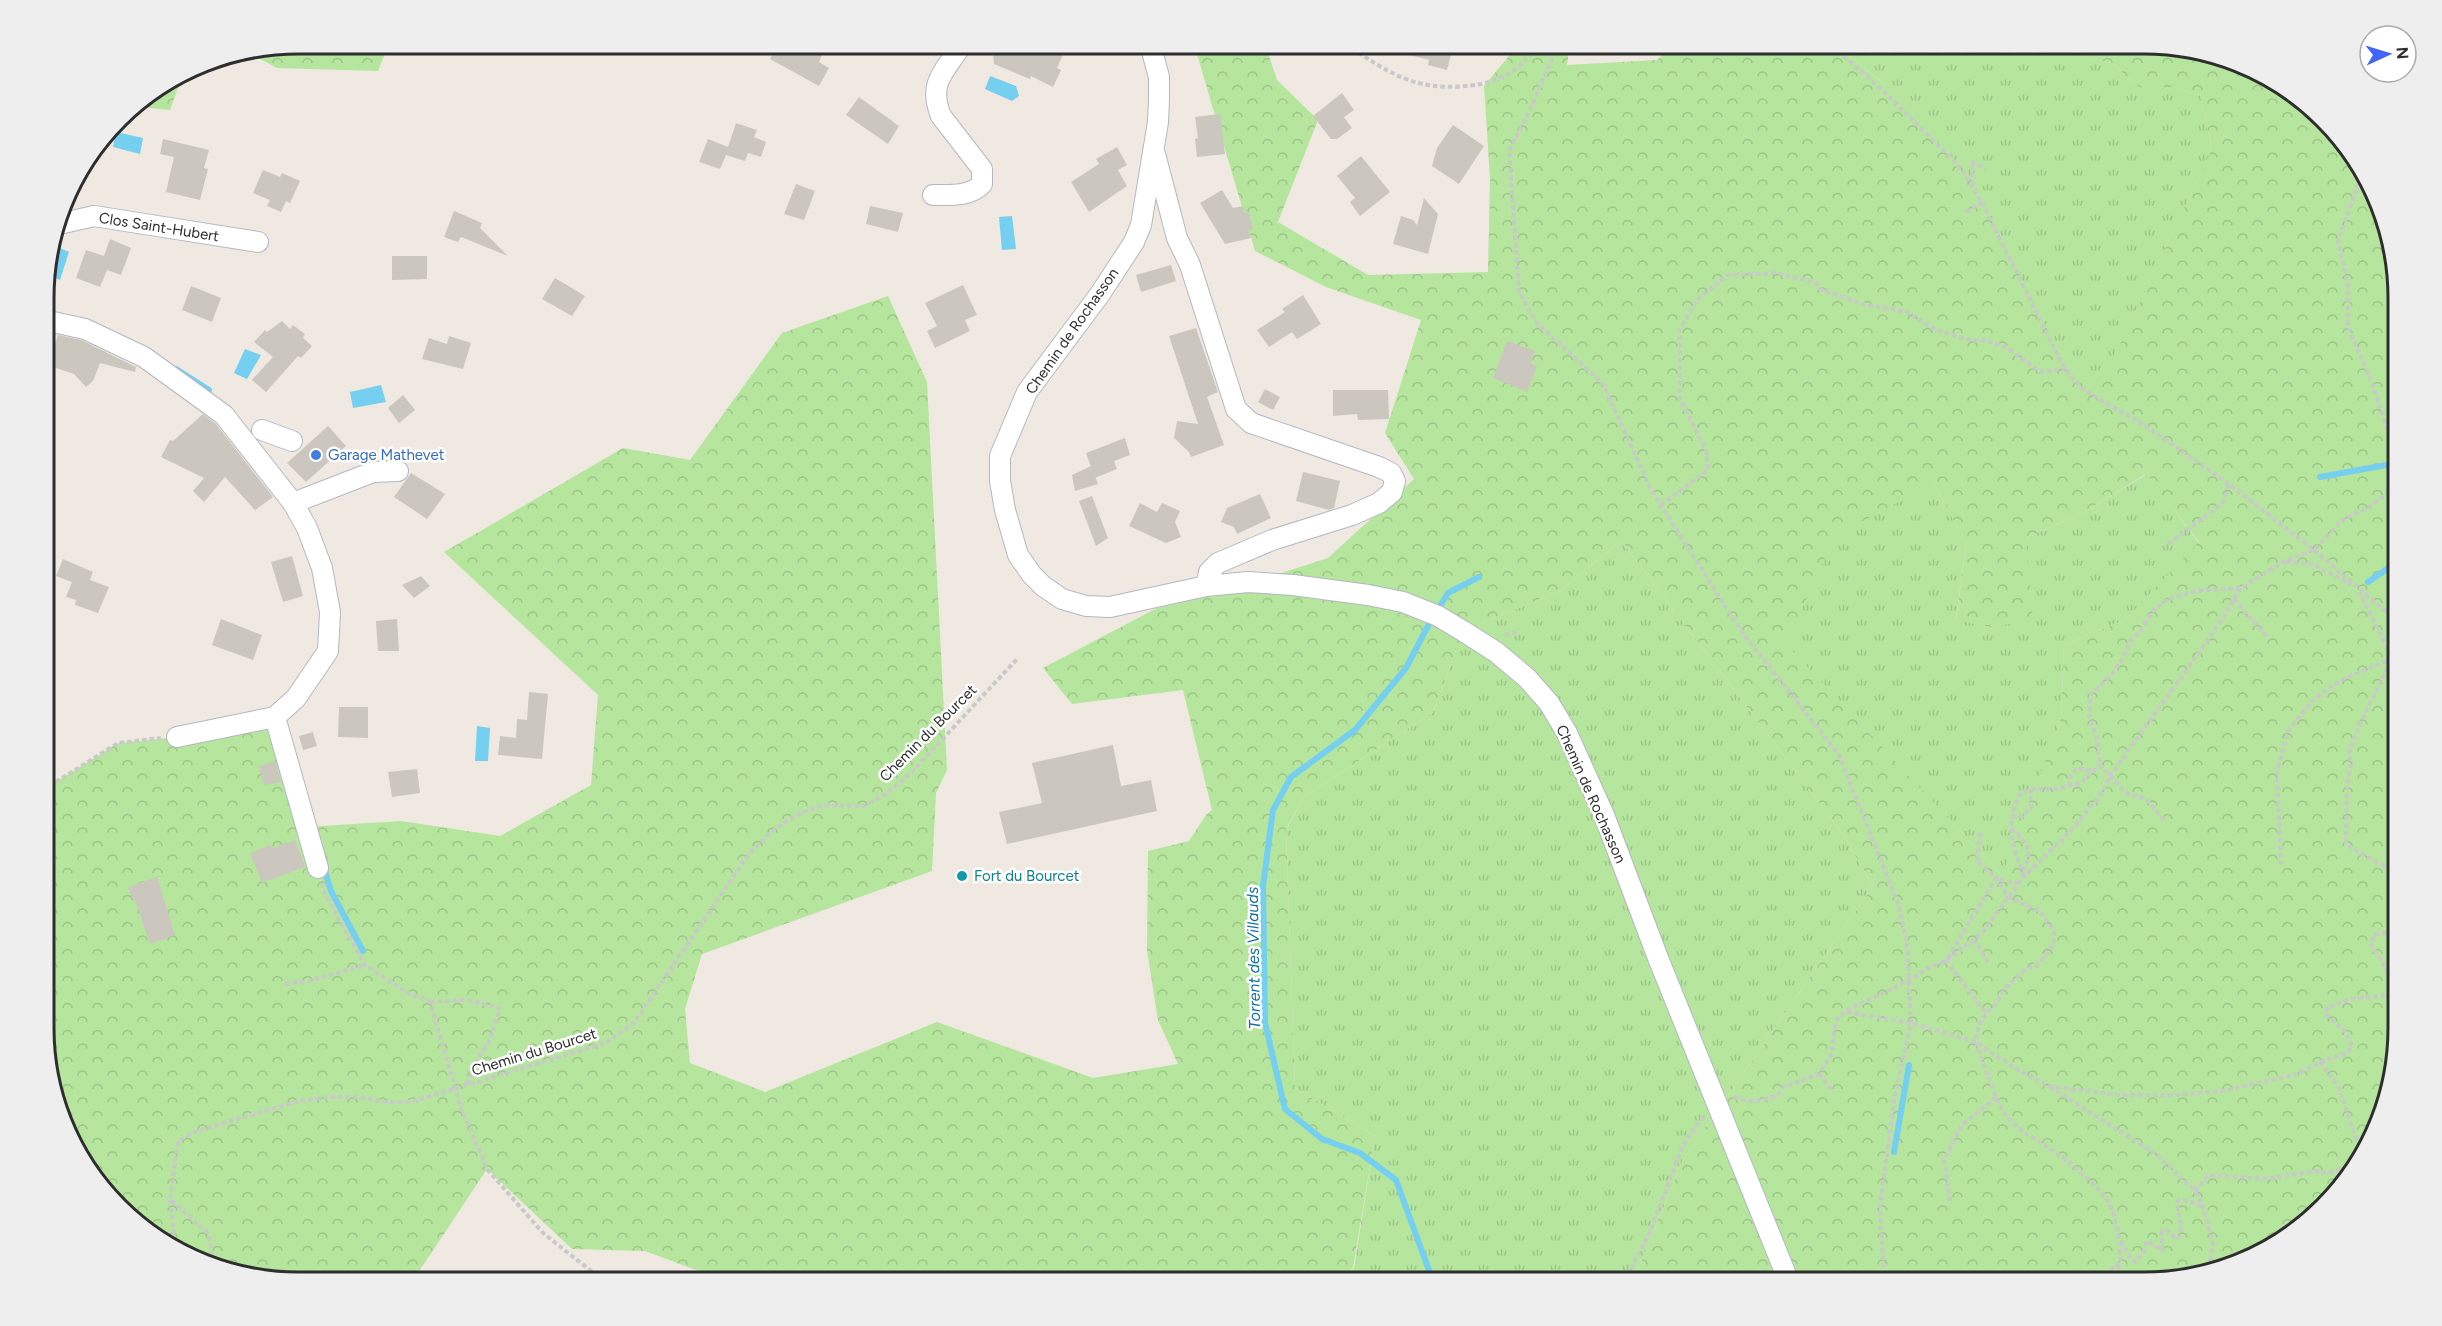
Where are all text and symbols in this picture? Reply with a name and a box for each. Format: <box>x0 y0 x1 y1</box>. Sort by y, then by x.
north arrow <box>2358 24 2418 84</box>
text: N <box>2393 46 2412 60</box>
street label: Clos Saint-Hubert <box>98 209 221 245</box>
street label: Chemin de Rochasson <box>1022 265 1122 397</box>
place label: Garage Mathevet <box>328 446 445 464</box>
marker: Garage Mathevet <box>309 448 323 462</box>
street label: Chemin du Bourcet <box>876 680 981 785</box>
street label: Chemin de Rochasson <box>1552 722 1630 866</box>
place label: Fort du Bourcet <box>974 867 1080 885</box>
marker: Fort du Bourcet <box>955 869 969 883</box>
water label: Torrent des Villauds <box>1243 886 1264 1029</box>
street label: Chemin du Bourcet <box>469 1024 599 1080</box>

